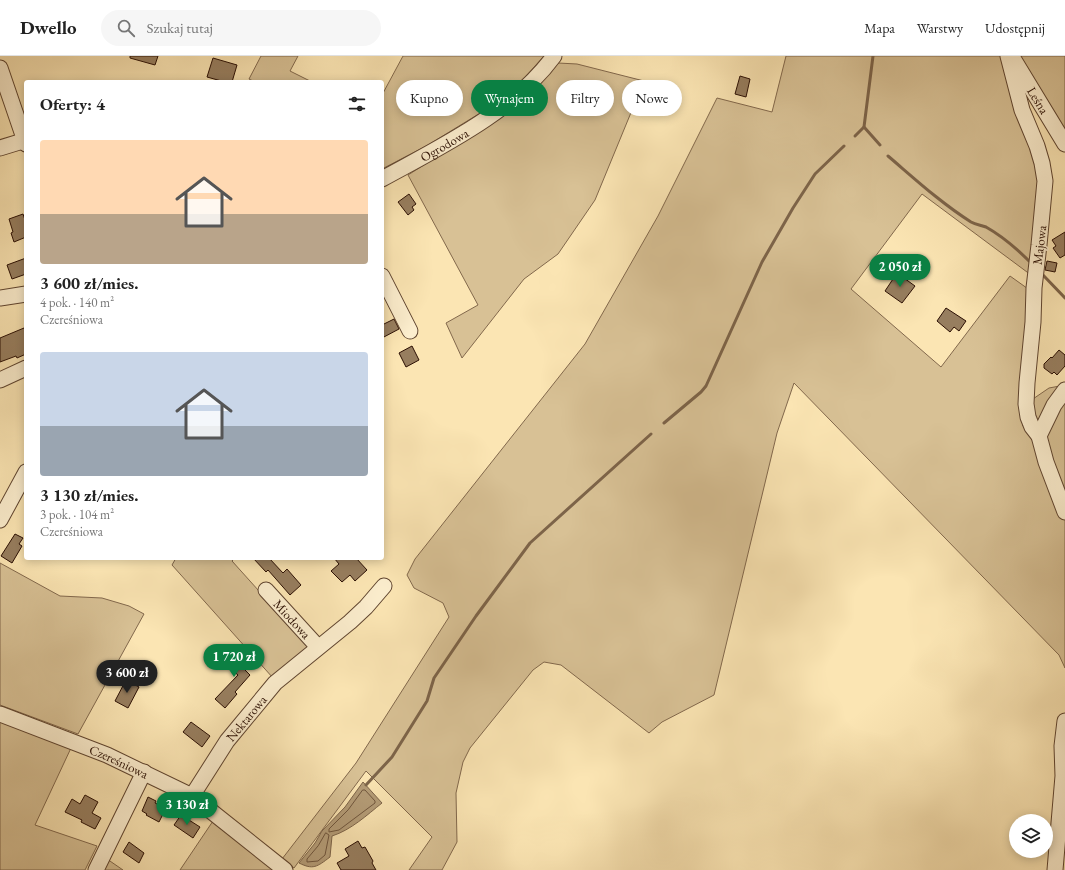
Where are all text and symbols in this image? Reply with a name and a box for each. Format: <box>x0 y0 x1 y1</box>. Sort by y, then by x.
search box <box>101 10 381 46</box>
text: Dwello <box>20 15 77 40</box>
icon: search <box>115 17 137 39</box>
text: Szukaj tutaj <box>147 18 213 37</box>
text: Mapa <box>864 19 895 37</box>
text: Warstwy <box>917 19 963 37</box>
text: Udostępnij <box>985 19 1045 37</box>
chip: Kupno <box>396 80 463 116</box>
chip: Wynajem <box>471 80 548 116</box>
chip: Filtry <box>556 80 614 116</box>
chip: Nowe <box>622 80 682 116</box>
street label: Leśna <box>1023 84 1053 118</box>
text: Oferty: 4 <box>40 93 105 115</box>
icon: filters <box>346 93 368 115</box>
street label: Ogrodowa <box>417 124 472 166</box>
icon: home <box>168 166 240 238</box>
street label: Majowa <box>1029 224 1050 266</box>
pin: 2 050 zł <box>859 254 941 288</box>
text: 2 050 zł <box>878 258 922 275</box>
text: 3 600 zł/mies. <box>40 272 138 294</box>
text: 4 pok. · 140 m² <box>40 294 114 311</box>
text: Czereśniowa <box>40 311 103 328</box>
icon: home <box>168 378 240 450</box>
text: 3 130 zł/mies. <box>40 484 138 506</box>
text: 3 pok. · 104 m² <box>40 506 114 523</box>
text: Czereśniowa <box>40 523 103 540</box>
street label: Miodowa <box>269 596 315 643</box>
pin: 1 720 zł <box>193 644 275 678</box>
text: 1 720 zł <box>212 648 256 665</box>
pin: 3 600 zł <box>86 660 168 694</box>
text: 3 600 zł <box>105 664 149 681</box>
street label: Nektarowa <box>222 691 271 745</box>
street label: Czereśniowa <box>87 741 152 783</box>
pin: 3 130 zł <box>146 792 228 826</box>
text: 3 130 zł <box>165 796 209 813</box>
map controls <box>1009 814 1053 858</box>
button: layers <box>1009 814 1053 858</box>

